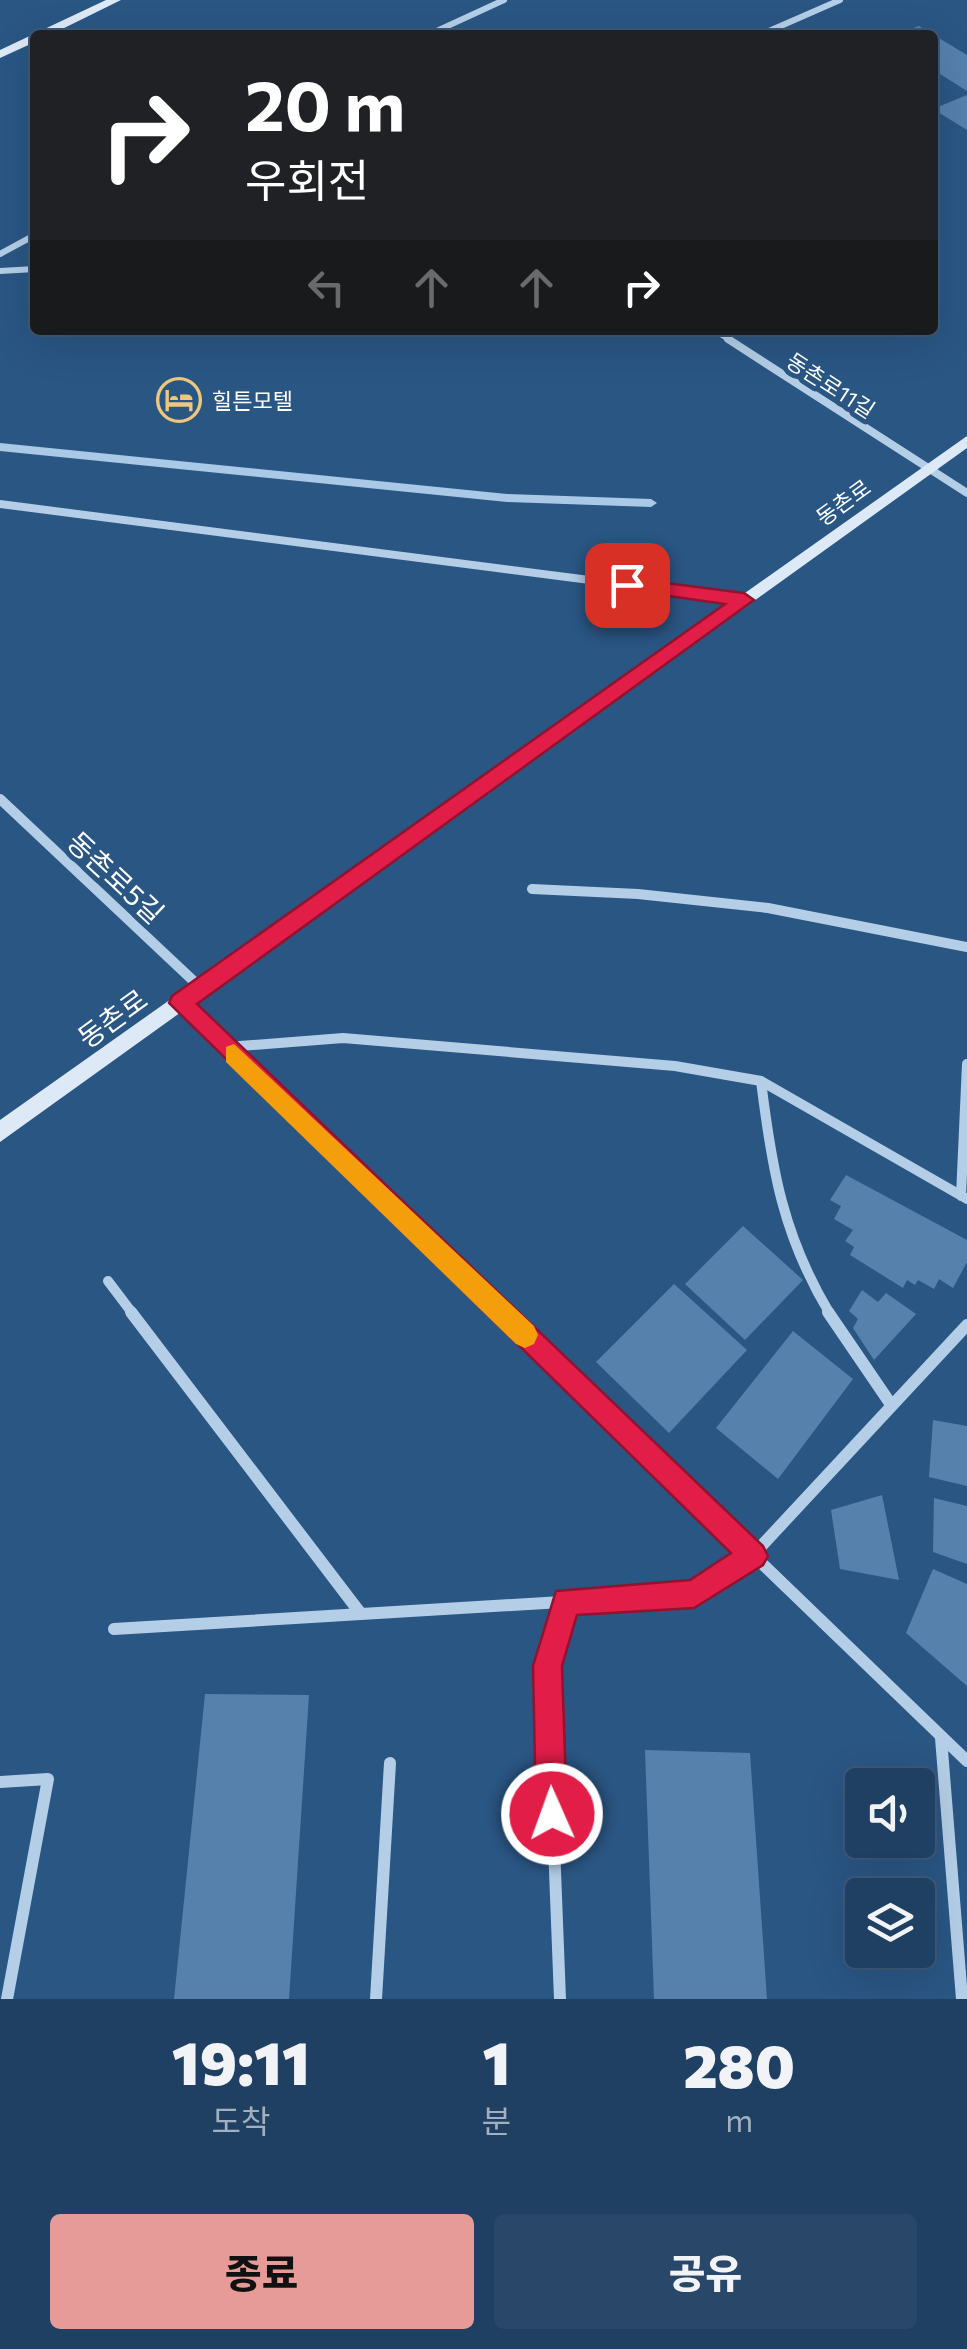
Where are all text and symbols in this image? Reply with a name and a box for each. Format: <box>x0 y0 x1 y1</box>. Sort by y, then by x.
text: 20 m <box>245 60 405 145</box>
icon: right <box>80 70 210 200</box>
text: 우회전 <box>245 151 369 206</box>
icon: left <box>299 260 354 315</box>
icon: ahead <box>404 260 459 315</box>
icon: ahead <box>509 260 564 315</box>
icon: right <box>614 260 669 315</box>
street label: 동촌로11길 <box>782 347 880 423</box>
hotel icon: 힐튼모텔 <box>156 377 202 423</box>
place label: 힐튼모텔 <box>212 387 293 414</box>
street label: 동촌로 <box>810 473 876 531</box>
pin <box>585 543 670 628</box>
icon: arrive <box>600 558 655 613</box>
street label: 동촌로5길 <box>61 824 171 930</box>
street label: 동촌로 <box>71 982 153 1054</box>
position arrow <box>500 1762 604 1866</box>
map controls <box>845 1768 935 1968</box>
button: sound <box>845 1768 935 1858</box>
button: layers <box>845 1878 935 1968</box>
text: 19:11 <box>172 2024 310 2097</box>
text: 1 <box>483 2024 511 2097</box>
text: 280 <box>683 2027 795 2100</box>
text: m <box>725 2099 753 2139</box>
text: 도착 <box>211 2100 270 2140</box>
text: 분 <box>482 2100 511 2140</box>
button: 종료 <box>50 2214 474 2329</box>
button: 공유 <box>494 2214 917 2329</box>

